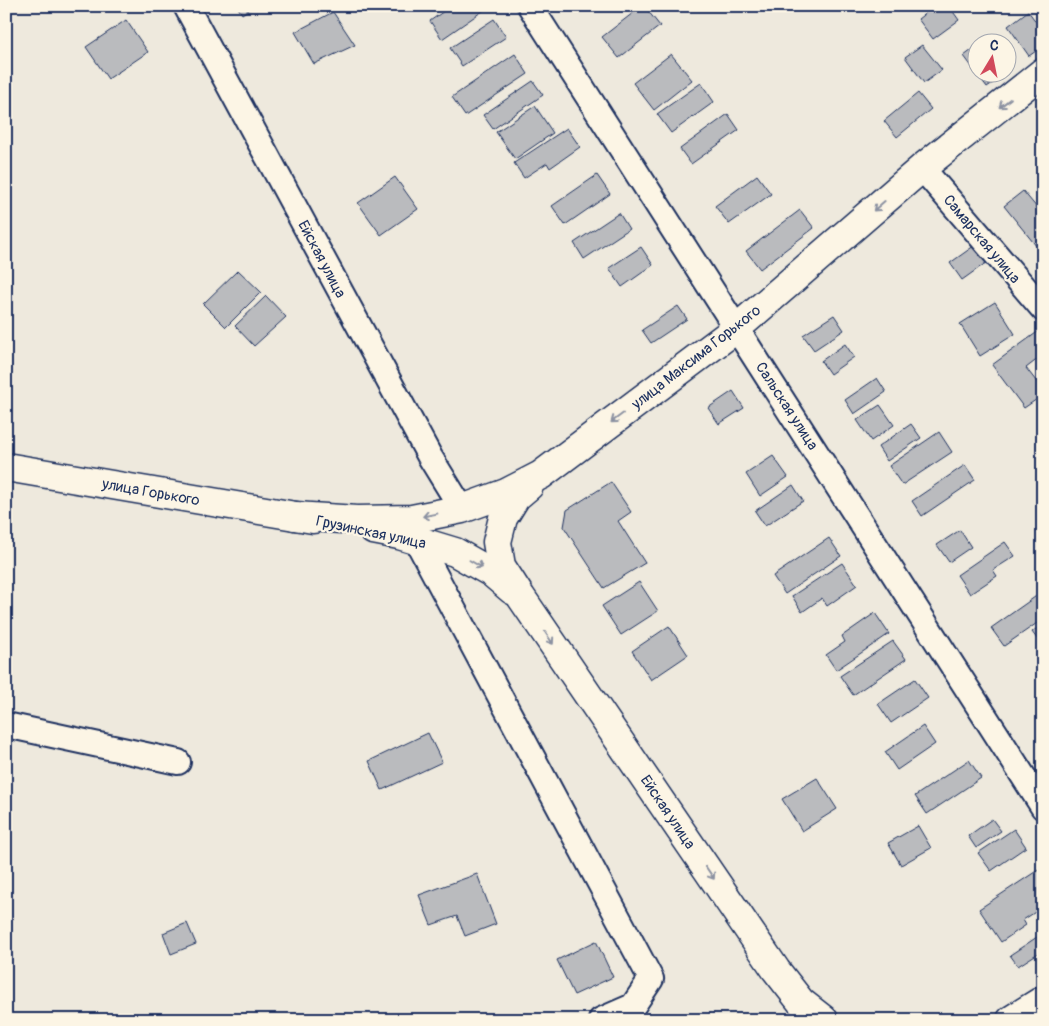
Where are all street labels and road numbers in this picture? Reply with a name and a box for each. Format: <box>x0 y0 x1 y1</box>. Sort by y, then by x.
street label: Самарская улица <box>939 191 1024 288</box>
street label: Ейская улица <box>293 217 350 301</box>
street label: улица Максима Горького <box>627 301 765 414</box>
street label: Сальская улица <box>751 359 822 454</box>
street label: улица Горького <box>100 474 201 510</box>
street label: Грузинская улица <box>314 512 428 553</box>
street label: Ейская улица <box>636 772 699 853</box>

